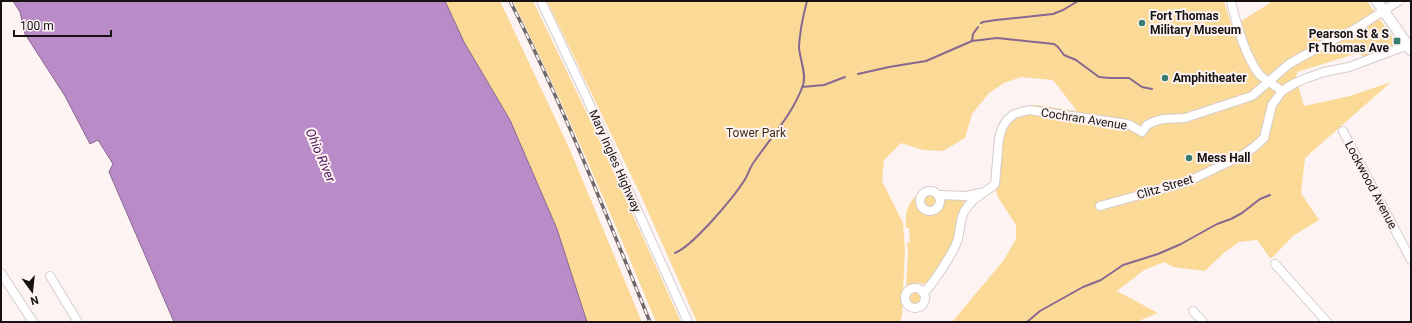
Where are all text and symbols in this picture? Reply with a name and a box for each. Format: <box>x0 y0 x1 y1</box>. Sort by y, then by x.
place label: Fort Thomas Military Museum <box>1150 9 1241 37</box>
scale bar <box>14 12 111 38</box>
marker: Fort Thomas Military Museum <box>1137 18 1147 28</box>
text: 100 m <box>20 19 54 33</box>
place label: Pearson St & S Ft Thomas Ave <box>1309 27 1390 55</box>
marker: Pearson St & S Ft Thomas Ave <box>1392 36 1402 46</box>
place label: Amphitheater <box>1173 71 1247 85</box>
marker: Amphitheater <box>1160 73 1170 83</box>
street label: Cochran Avenue <box>1040 105 1128 133</box>
street label: Mary Ingles Highway <box>586 108 644 215</box>
water label: Ohio River <box>303 126 339 185</box>
park label: Tower Park <box>726 126 787 140</box>
street label: Lockwood Avenue <box>1342 139 1400 231</box>
place label: Mess Hall <box>1197 151 1251 165</box>
marker: Mess Hall <box>1184 153 1194 163</box>
street label: Clitz Street <box>1135 172 1195 202</box>
north arrow <box>12 271 52 311</box>
text: N <box>29 293 40 308</box>

